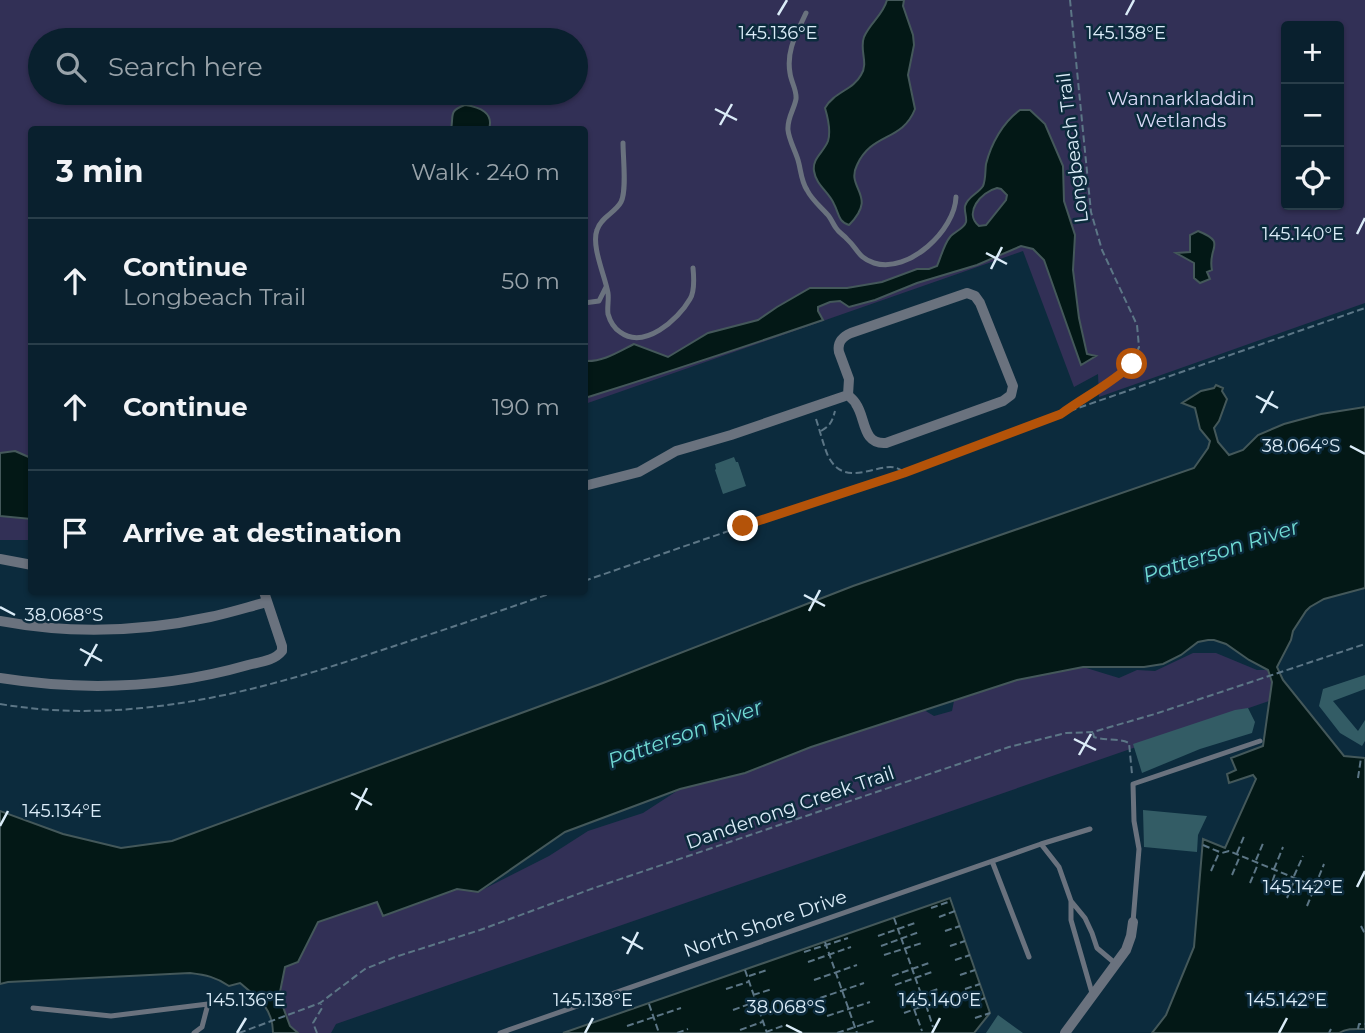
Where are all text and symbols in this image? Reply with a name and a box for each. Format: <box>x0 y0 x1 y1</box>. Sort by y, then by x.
map controls <box>1281 21 1344 210</box>
button: + <box>1281 21 1344 84</box>
text: 145.136°E <box>739 22 817 44</box>
text: 145.138°E <box>1086 22 1166 44</box>
search box <box>28 28 588 105</box>
icon: search <box>52 48 90 86</box>
text: Search here <box>108 51 263 83</box>
street label: Longbeach Trail <box>1052 71 1093 224</box>
button: − <box>1281 84 1344 147</box>
park label: Wannarkladdin Wetlands <box>1107 87 1255 132</box>
button: locate <box>1281 147 1344 210</box>
text: 3 min <box>56 153 143 190</box>
text: Walk · 240 m <box>411 158 560 186</box>
text: 145.140°E <box>1262 223 1344 245</box>
text: Continue <box>123 251 248 283</box>
icon: ahead <box>56 262 94 300</box>
text: 50 m <box>501 267 560 295</box>
text: Longbeach Trail <box>123 283 306 311</box>
route start <box>1116 348 1147 379</box>
icon: ahead <box>56 388 94 426</box>
text: Continue <box>123 391 248 423</box>
text: 190 m <box>492 393 560 421</box>
text: 38.064°S <box>1262 435 1340 457</box>
route end <box>727 510 758 541</box>
water label: Patterson River <box>1140 513 1303 588</box>
icon: arrive <box>56 514 94 552</box>
text: Arrive at destination <box>123 517 402 549</box>
text: 38.068°S <box>25 604 103 626</box>
water label: Patterson River <box>604 694 766 773</box>
street label: Dandenong Creek Trail <box>683 761 897 854</box>
text: 145.134°E <box>22 800 102 822</box>
text: 145.142°E <box>1263 876 1343 898</box>
street label: North Shore Drive <box>681 885 850 962</box>
text: 145.136°E <box>207 989 285 1011</box>
text: 145.138°E <box>553 989 633 1011</box>
text: 145.140°E <box>899 989 981 1011</box>
text: 145.142°E <box>1247 989 1327 1011</box>
text: 38.068°S <box>747 996 825 1018</box>

